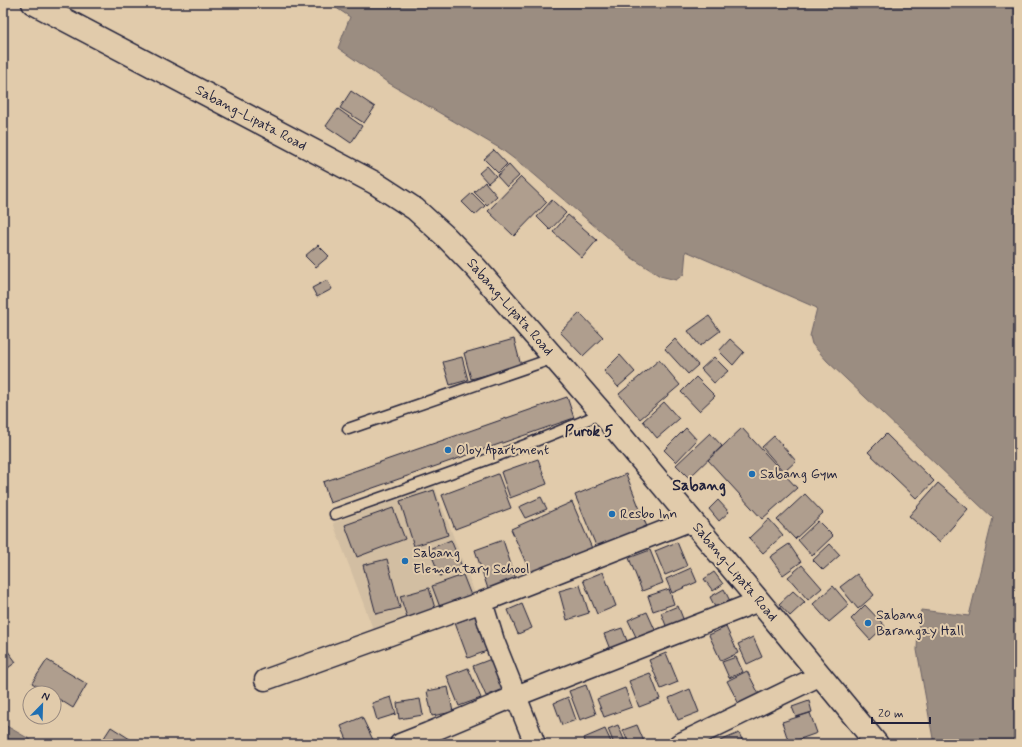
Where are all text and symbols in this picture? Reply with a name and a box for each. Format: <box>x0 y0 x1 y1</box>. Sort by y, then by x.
street label: Sabang-Lipata Road <box>192 81 310 155</box>
street label: Sabang-Lipata Road <box>463 254 557 360</box>
district label: Purok 5 <box>565 422 613 442</box>
place label: Oloy Apartment <box>456 441 549 460</box>
marker: Oloy Apartment <box>443 445 453 455</box>
place label: Sabang Gym <box>760 465 838 483</box>
marker: Sabang Gym <box>747 469 757 479</box>
district label: Sabang <box>672 475 726 497</box>
place label: Resbo Inn <box>620 505 677 523</box>
marker: Resbo Inn <box>607 509 617 519</box>
street label: Sabang-Lipata Road <box>688 519 782 625</box>
place label: Sabang Elementary School <box>413 544 529 578</box>
marker: Sabang Elementary School <box>400 556 410 566</box>
place label: Sabang Barangay Hall <box>876 606 964 640</box>
marker: Sabang Barangay Hall <box>863 618 873 628</box>
north arrow <box>22 685 62 725</box>
text: N <box>39 689 52 705</box>
scale bar <box>872 699 930 725</box>
text: 20 m <box>878 706 904 722</box>

